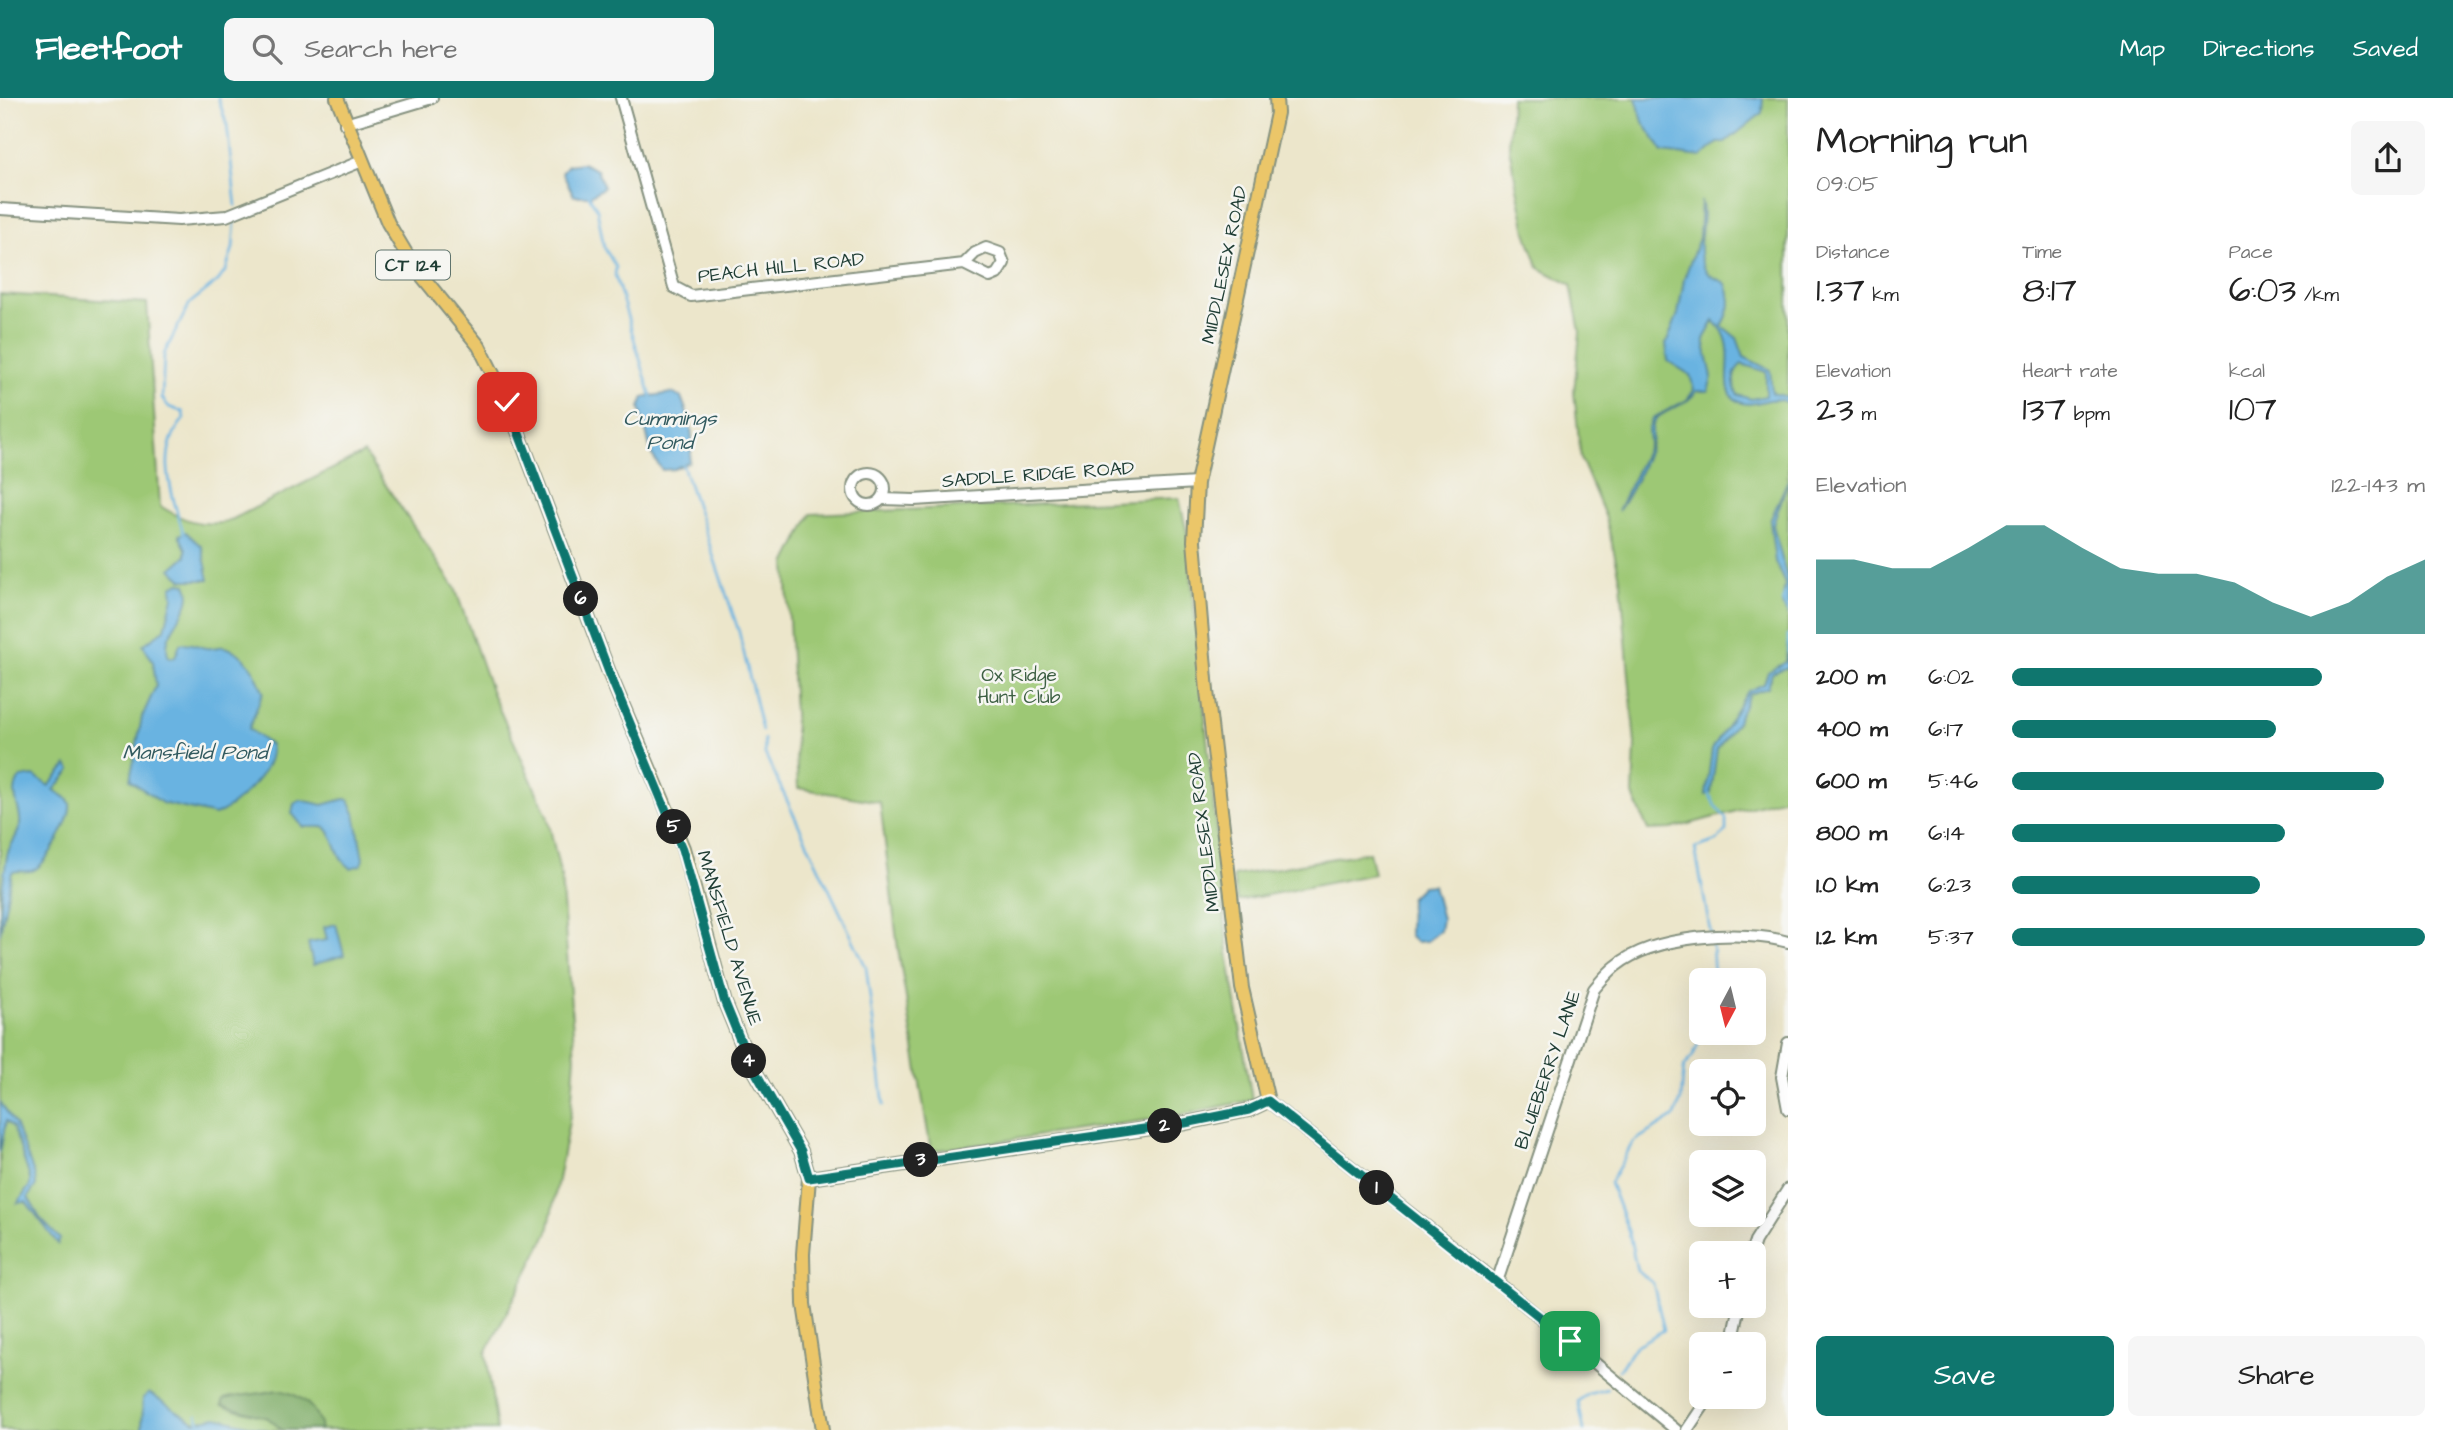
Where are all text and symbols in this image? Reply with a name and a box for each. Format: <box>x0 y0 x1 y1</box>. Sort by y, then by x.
search box <box>224 18 714 81</box>
text: Fleetfoot <box>35 26 182 72</box>
icon: search <box>248 30 286 68</box>
text: Search here <box>304 31 458 67</box>
text: Map <box>2120 32 2165 66</box>
text: Directions <box>2203 32 2315 66</box>
text: Saved <box>2353 32 2418 66</box>
text: Morning run <box>1816 116 2028 168</box>
button: share <box>2351 121 2425 195</box>
text: 09:05 <box>1816 168 1878 200</box>
street label: MIDDLESEX ROAD <box>1195 184 1255 346</box>
text: Distance <box>1816 239 1890 266</box>
text: Time <box>2022 239 2062 266</box>
text: Pace <box>2229 239 2273 266</box>
street label: PEACH HILL ROAD <box>696 246 866 290</box>
road number: CT 124 <box>376 250 450 280</box>
text: 1.37 <box>1816 266 1865 315</box>
text: 8:17 <box>2022 266 2077 315</box>
text: 6:03 <box>2229 266 2296 315</box>
text: km <box>1865 282 1899 309</box>
text: /km <box>2296 282 2339 309</box>
text: Elevation <box>1816 358 1891 385</box>
text: Heart rate <box>2022 358 2118 385</box>
text: kcal <box>2229 358 2265 385</box>
pin <box>477 372 537 432</box>
icon: check <box>488 383 526 421</box>
text: 23 <box>1816 385 1854 434</box>
text: 137 <box>2022 385 2066 434</box>
text: 107 <box>2229 385 2277 434</box>
text: m <box>1854 401 1876 428</box>
text: bpm <box>2066 401 2110 428</box>
water label: Cummings Pond <box>623 404 718 457</box>
street label: SADDLE RIDGE ROAD <box>941 455 1135 495</box>
text: Elevation <box>1816 469 1907 501</box>
text: 122–143 m <box>2331 469 2425 501</box>
pin: 6 <box>564 582 598 616</box>
text: 6 <box>575 585 586 612</box>
text: 200 m <box>1816 661 1885 693</box>
text: 6:02 <box>1928 661 1974 693</box>
park label: Ox Ridge Hunt Club <box>978 662 1061 711</box>
text: 400 m <box>1816 713 1888 745</box>
text: 6:17 <box>1928 713 1963 745</box>
water label: Mansfield Pond <box>122 738 272 767</box>
street label: MIDDLESEX ROAD <box>1181 751 1227 913</box>
text: 600 m <box>1816 765 1887 797</box>
text: 5:46 <box>1928 765 1978 797</box>
pin: 5 <box>656 810 692 844</box>
text: 5 <box>667 813 680 840</box>
text: 800 m <box>1816 817 1887 849</box>
text: 6:14 <box>1928 817 1965 849</box>
street label: MANSFIELD AVENUE <box>690 847 768 1029</box>
text: 1.0 km <box>1816 869 1878 901</box>
text: 6:23 <box>1928 869 1971 901</box>
text: 1.2 km <box>1816 921 1877 953</box>
text: 5:37 <box>1928 921 1974 953</box>
north arrow <box>1689 968 1766 1045</box>
map controls <box>1689 968 1766 1409</box>
street label: BLUEBERRY LANE <box>1508 987 1588 1153</box>
pin: 4 <box>732 1044 766 1079</box>
text: 4 <box>742 1047 755 1074</box>
button: locate <box>1689 1059 1766 1136</box>
pin: 2 <box>1148 1108 1182 1144</box>
text: 2 <box>1159 1112 1170 1139</box>
pin: 3 <box>904 1142 939 1178</box>
text: 3 <box>916 1146 925 1173</box>
button: layers <box>1689 1150 1766 1227</box>
pin: 1 <box>1360 1170 1394 1206</box>
text: 1 <box>1375 1174 1378 1201</box>
button: + <box>1689 1241 1766 1318</box>
pin <box>1540 1311 1600 1371</box>
icon: arrive <box>1551 1322 1589 1360</box>
button: − <box>1689 1332 1766 1409</box>
button: Save <box>1816 1336 2114 1416</box>
button: Share <box>2128 1336 2425 1416</box>

